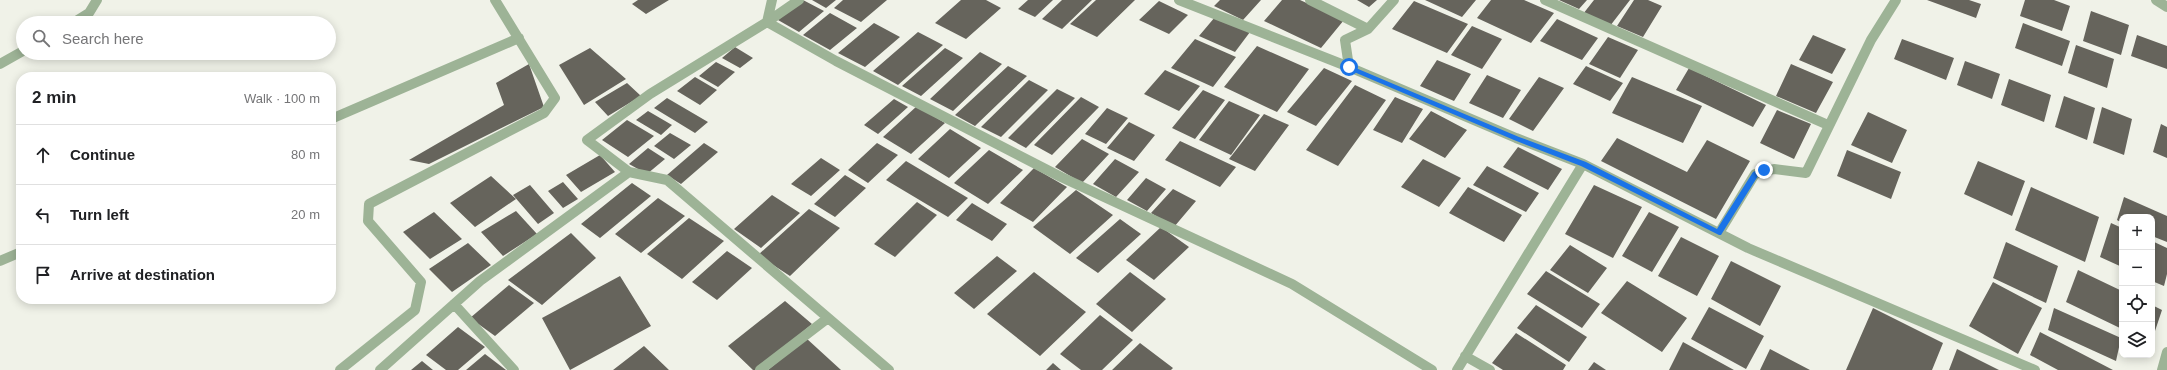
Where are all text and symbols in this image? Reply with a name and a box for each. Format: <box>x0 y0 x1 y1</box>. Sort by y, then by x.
search box <box>16 16 336 60</box>
icon: search <box>30 27 52 49</box>
text: Search here <box>62 30 144 47</box>
route start <box>1340 58 1358 76</box>
text: 2 min <box>32 88 76 107</box>
text: Walk · 100 m <box>244 91 320 106</box>
icon: ahead <box>32 144 54 166</box>
text: Continue <box>70 146 135 163</box>
text: 80 m <box>291 147 320 162</box>
route end <box>1755 161 1773 179</box>
icon: left <box>32 204 54 226</box>
text: Turn left <box>70 206 129 223</box>
text: 20 m <box>291 207 320 222</box>
map controls <box>2119 214 2155 358</box>
button: + <box>2119 214 2155 250</box>
button: − <box>2119 250 2155 286</box>
icon: arrive <box>32 264 54 286</box>
text: Arrive at destination <box>70 266 215 283</box>
button: locate <box>2119 286 2155 322</box>
button: layers <box>2119 322 2155 358</box>

